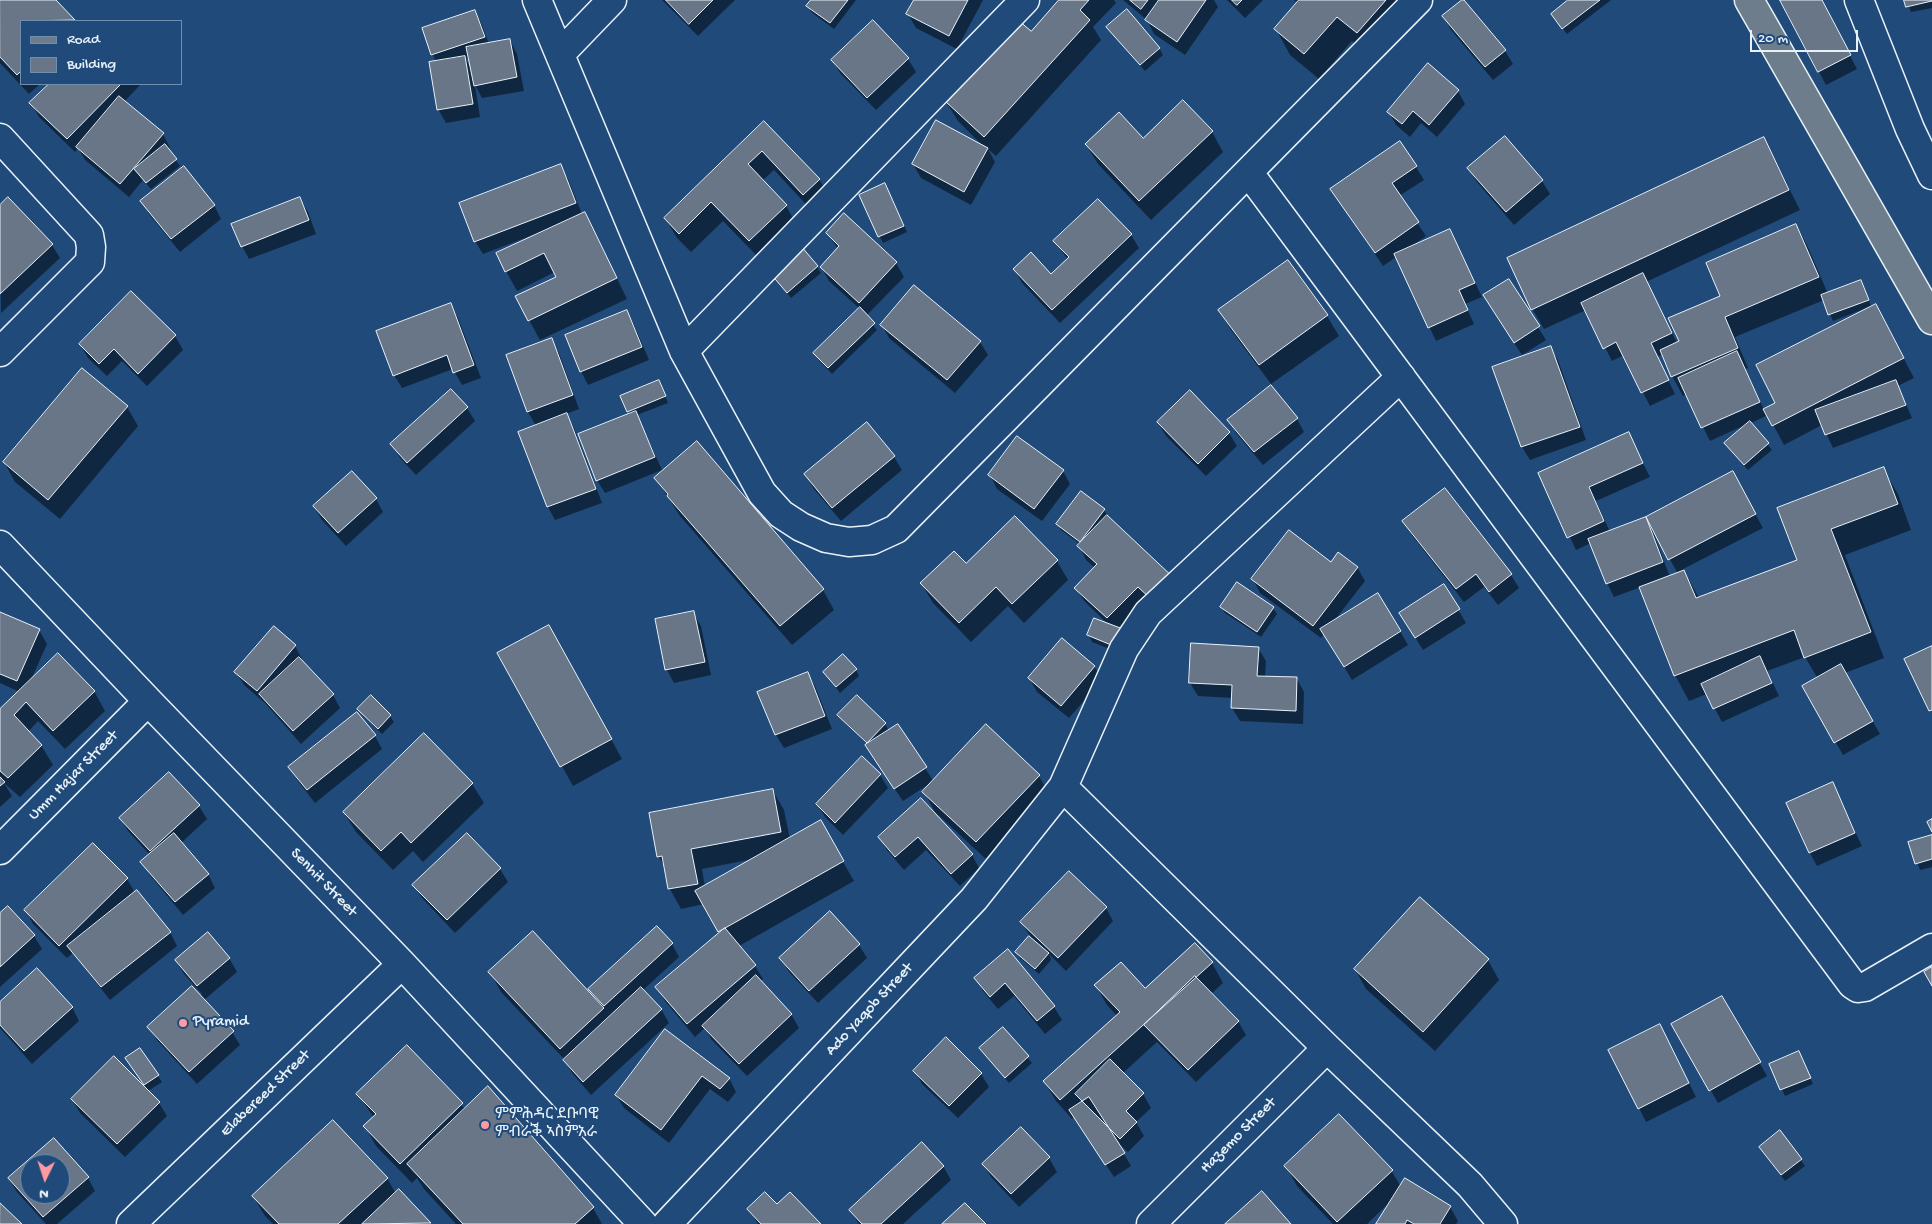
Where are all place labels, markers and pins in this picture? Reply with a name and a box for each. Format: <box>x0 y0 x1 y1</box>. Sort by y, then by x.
place label: Pyramid <box>193 1013 248 1033</box>
marker: Pyramid <box>177 1017 189 1029</box>
place label: ምምሕዳር ደቡባዊ ምብራቕ ኣስምአራ <box>495 1106 599 1144</box>
marker: ምምሕዳር ደቡባዊ ምብራቕ ኣስምአራ <box>479 1119 491 1131</box>

